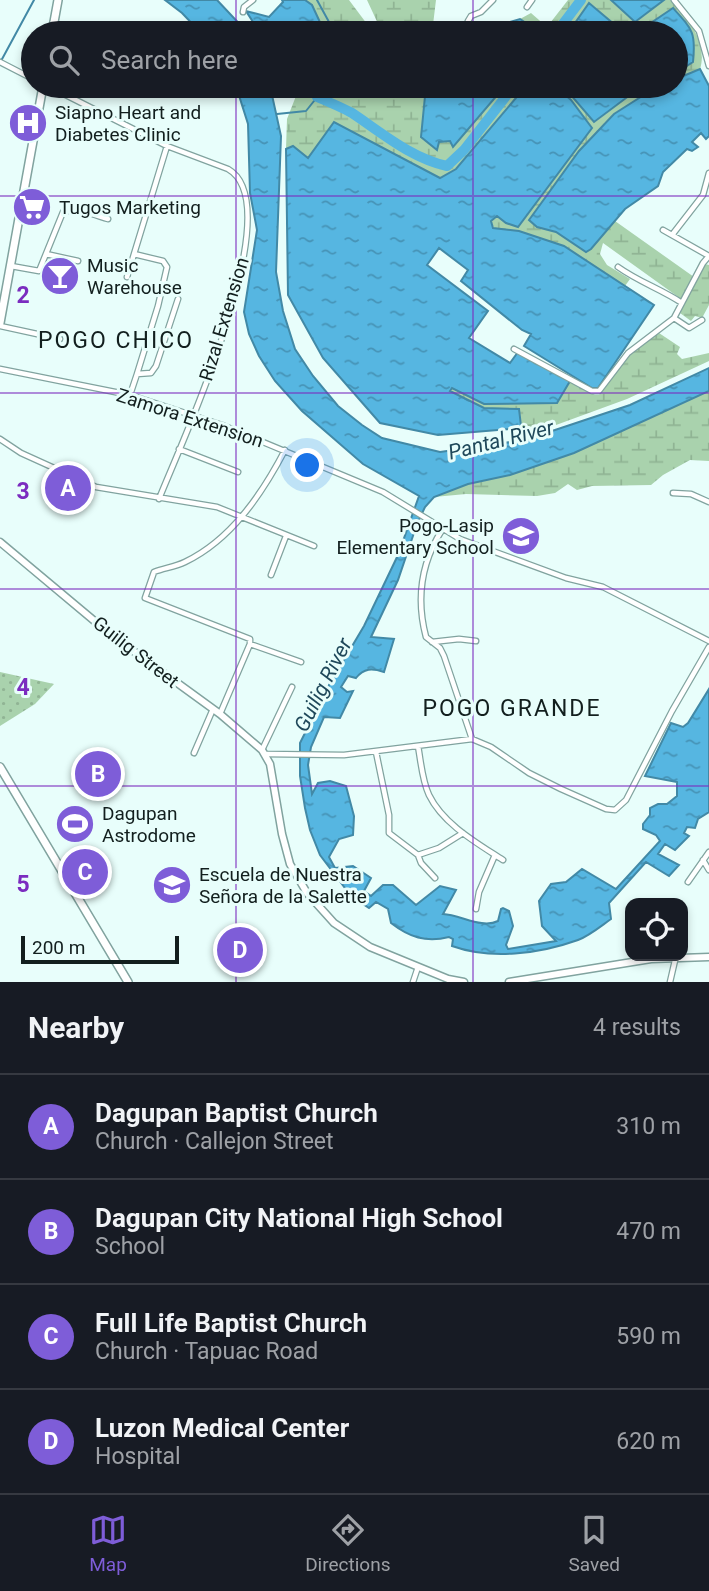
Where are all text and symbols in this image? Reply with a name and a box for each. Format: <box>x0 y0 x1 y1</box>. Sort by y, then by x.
search box <box>21 21 688 98</box>
icon: search <box>45 41 83 79</box>
text: Search here <box>101 45 238 75</box>
place label: Siapno Heart and Diabetes Clinic <box>55 101 201 146</box>
hospital icon: Siapno Heart and Diabetes Clinic <box>7 102 49 144</box>
supermarket icon: Tugos Marketing <box>11 186 53 228</box>
place label: Tugos Marketing <box>59 196 201 219</box>
place label: Music Warehouse <box>87 254 182 299</box>
street label: Rizal Extension <box>194 254 254 384</box>
bar icon: Music Warehouse <box>39 255 81 297</box>
text: 2 <box>16 282 30 309</box>
district label: POGO CHICO <box>38 327 194 354</box>
street label: Zamora Extension <box>114 383 266 453</box>
water label: Pantal River <box>446 415 557 465</box>
your location <box>290 448 324 482</box>
pin: A <box>45 462 91 514</box>
text: 3 <box>16 478 30 505</box>
place label: Pogo-Lasip Elementary School <box>336 514 494 559</box>
school or university icon: Pogo-Lasip Elementary School <box>500 515 542 557</box>
street label: Guilig Street <box>88 611 184 693</box>
water label: Guilig River <box>289 633 357 736</box>
text: 4 <box>16 674 30 701</box>
district label: POGO GRANDE <box>423 695 601 722</box>
pin: B <box>75 748 121 800</box>
place label: Dagupan Astrodome <box>102 802 196 847</box>
sports icon: Dagupan Astrodome <box>54 803 96 845</box>
pin: C <box>62 846 108 898</box>
place label: Escuela de Nuestra Señora de la Salette <box>199 863 367 908</box>
school or university icon: Escuela de Nuestra Señora de la Salette <box>151 864 193 906</box>
text: 5 <box>16 871 30 898</box>
map controls <box>625 898 688 961</box>
button: locate <box>625 898 688 961</box>
pin: D <box>217 924 263 976</box>
scale bar <box>21 933 178 965</box>
text: 200 m <box>32 936 85 959</box>
text: Nearby <box>28 1010 124 1045</box>
text: 4 results <box>593 1014 681 1041</box>
text: Dagupan Baptist Church <box>95 1098 378 1128</box>
text: A <box>43 1113 59 1140</box>
text: 310 m <box>616 1113 681 1140</box>
text: Church · Callejon Street <box>95 1128 334 1155</box>
text: Dagupan City National High School <box>95 1203 503 1233</box>
text: B <box>44 1218 58 1245</box>
text: 470 m <box>616 1218 681 1245</box>
text: School <box>95 1233 165 1260</box>
text: Full Life Baptist Church <box>95 1308 367 1338</box>
text: C <box>43 1323 59 1350</box>
text: 590 m <box>616 1323 681 1350</box>
text: Church · Tapuac Road <box>95 1338 318 1365</box>
text: Luzon Medical Center <box>95 1413 349 1443</box>
text: D <box>44 1428 58 1455</box>
text: 620 m <box>616 1428 681 1455</box>
text: Hospital <box>95 1443 181 1470</box>
tab: Map <box>89 1511 127 1576</box>
tab: Directions <box>305 1511 390 1576</box>
tab: Saved <box>569 1511 620 1576</box>

